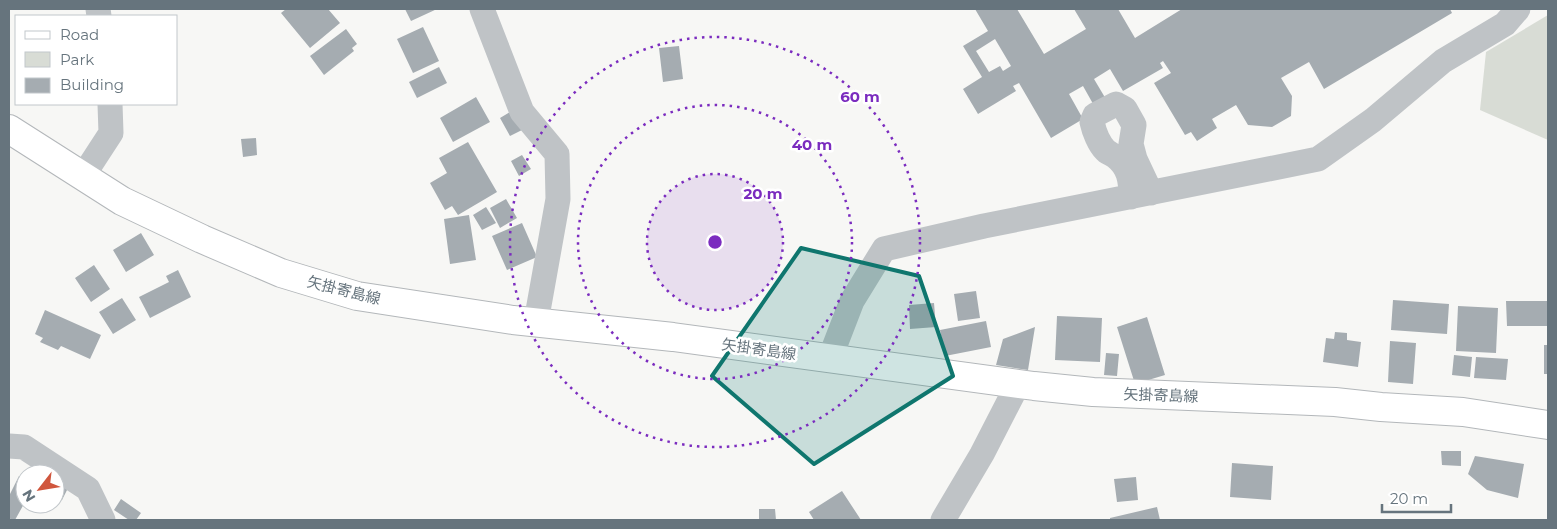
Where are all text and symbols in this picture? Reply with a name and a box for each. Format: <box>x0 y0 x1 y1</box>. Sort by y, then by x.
legend <box>15 15 178 105</box>
text: Road <box>60 25 99 44</box>
text: Park <box>60 50 94 69</box>
text: Building <box>60 75 124 94</box>
text: 60 m <box>840 87 880 106</box>
text: 40 m <box>792 135 832 154</box>
text: 20 m <box>743 184 783 203</box>
centre of rings <box>706 233 724 251</box>
street label: 矢掛寄島線 <box>305 272 383 308</box>
street label: 矢掛寄島線 <box>721 334 797 364</box>
street label: 矢掛寄島線 <box>1123 384 1199 406</box>
north arrow <box>15 464 65 514</box>
scale bar <box>1382 482 1451 514</box>
text: N <box>18 486 39 505</box>
text: 20 m <box>1390 489 1428 508</box>

